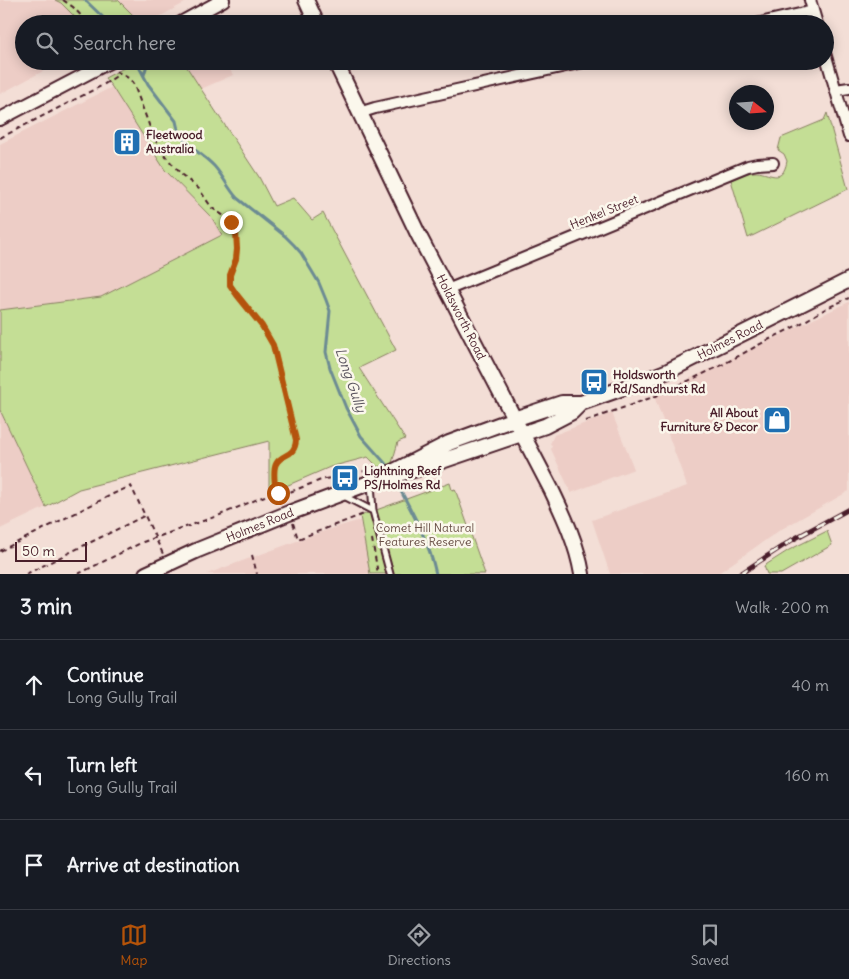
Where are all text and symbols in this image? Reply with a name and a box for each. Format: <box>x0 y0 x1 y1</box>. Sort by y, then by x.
search box <box>15 15 834 70</box>
icon: search <box>33 29 61 57</box>
text: Search here <box>73 31 176 55</box>
north arrow <box>729 85 774 130</box>
building icon: Fleetwood Australia <box>112 127 142 157</box>
place label: Fleetwood Australia <box>146 127 202 156</box>
street label: Henkel Street <box>568 191 640 232</box>
route end <box>220 211 243 234</box>
street label: Holdsworth Road <box>434 272 489 362</box>
street label: Holmes Road <box>695 317 765 362</box>
water label: Long Gully <box>332 345 371 416</box>
bus stop icon: Holdsworth Rd/Sandhurst Rd <box>579 367 609 397</box>
place label: Holdsworth Rd/Sandhurst Rd <box>613 367 705 396</box>
place label: All About Furniture & Decor <box>661 405 759 434</box>
shop icon: All About Furniture & Decor <box>762 405 792 435</box>
bus stop icon: Lightning Reef PS/Holmes Rd <box>330 463 360 493</box>
place label: Lightning Reef PS/Holmes Rd <box>364 463 442 492</box>
route start <box>267 482 290 505</box>
street label: Holmes Road <box>224 504 296 545</box>
park label: Comet Hill Natural Features Reserve <box>376 520 474 549</box>
scale bar <box>15 539 88 562</box>
text: 50 m <box>22 542 55 560</box>
text: 3 min <box>20 593 72 620</box>
text: Walk · 200 m <box>735 597 829 617</box>
text: Continue <box>67 663 144 687</box>
icon: ahead <box>20 671 48 699</box>
text: 40 m <box>791 675 829 695</box>
text: Long Gully Trail <box>67 687 177 707</box>
text: Turn left <box>67 753 137 777</box>
icon: left <box>20 761 48 789</box>
text: 160 m <box>785 765 829 785</box>
text: Long Gully Trail <box>67 777 177 797</box>
icon: arrive <box>20 851 48 879</box>
text: Arrive at destination <box>67 853 240 877</box>
tab: Map <box>120 921 148 969</box>
tab: Directions <box>388 921 451 969</box>
tab: Saved <box>691 921 729 969</box>

